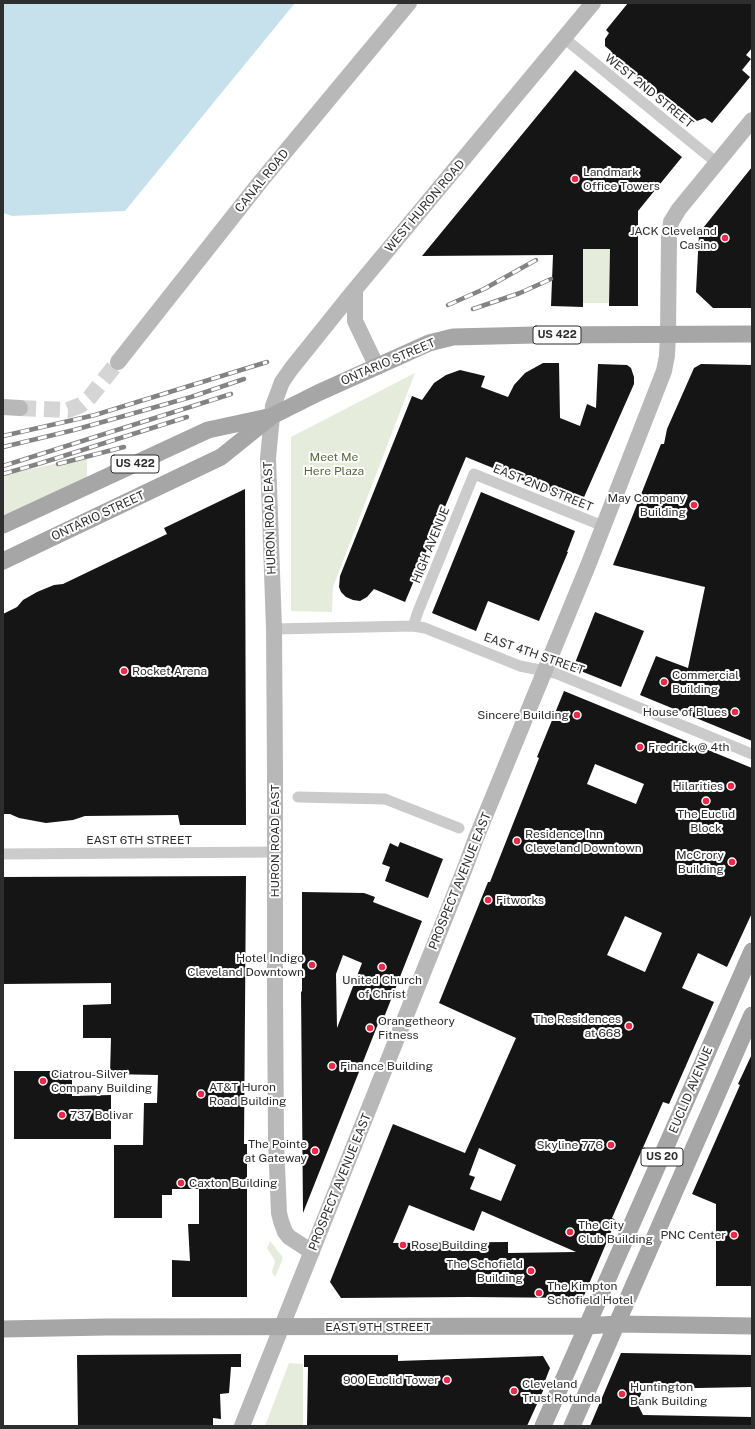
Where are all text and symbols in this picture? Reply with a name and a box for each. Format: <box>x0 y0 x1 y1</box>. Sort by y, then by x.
street label: WEST 2ND STREET <box>602 51 696 131</box>
street label: CANAL ROAD <box>232 146 292 216</box>
street label: WEST HURON ROAD <box>382 157 468 255</box>
place label: Landmark Office Towers <box>583 165 660 193</box>
marker: Landmark Office Towers <box>570 174 580 184</box>
place label: JACK Cleveland Casino <box>630 224 717 252</box>
marker: JACK Cleveland Casino <box>720 233 730 243</box>
road number: US 422 <box>533 326 581 344</box>
street label: ONTARIO STREET <box>339 336 437 388</box>
park label: Meet Me Here Plaza <box>304 450 364 478</box>
road number: US 422 <box>111 455 159 473</box>
street label: HURON ROAD EAST <box>261 461 279 575</box>
street label: EAST 2ND STREET <box>491 461 595 515</box>
street label: ONTARIO STREET <box>49 488 147 544</box>
place label: May Company Building <box>607 491 686 519</box>
marker: May Company Building <box>689 500 699 510</box>
street label: HIGH AVENUE <box>409 505 453 585</box>
street label: EAST 4TH STREET <box>482 630 586 678</box>
place label: Rocket Arena <box>132 664 207 678</box>
marker: Rocket Arena <box>119 666 129 676</box>
place label: Commercial Building <box>672 668 739 696</box>
marker: Commercial Building <box>659 677 669 687</box>
place label: House of Blues <box>643 705 727 719</box>
marker: House of Blues <box>730 707 740 717</box>
place label: Sincere Building <box>477 708 569 722</box>
marker: Sincere Building <box>572 710 582 720</box>
place label: Fredrick @ 4th <box>648 740 730 754</box>
marker: Fredrick @ 4th <box>635 742 645 752</box>
place label: Hilarities <box>672 779 723 793</box>
marker: Hilarities <box>726 781 736 791</box>
street label: HURON ROAD EAST <box>268 784 282 898</box>
marker: The Euclid Block <box>701 796 711 806</box>
place label: The Euclid Block <box>677 807 735 835</box>
street label: PROSPECT AVENUE EAST <box>426 810 494 952</box>
place label: Residence Inn Cleveland Downtown <box>525 827 642 855</box>
street label: EAST 6TH STREET <box>86 833 192 847</box>
marker: Residence Inn Cleveland Downtown <box>512 836 522 846</box>
place label: McCrory Building <box>676 848 724 876</box>
marker: McCrory Building <box>727 857 737 867</box>
place label: Fitworks <box>496 893 544 907</box>
marker: Fitworks <box>483 895 493 905</box>
place label: Hotel Indigo Cleveland Downtown <box>187 951 304 979</box>
marker: Hotel Indigo Cleveland Downtown <box>307 960 317 970</box>
marker: United Church of Christ <box>377 962 387 972</box>
place label: United Church of Christ <box>342 973 422 1001</box>
place label: The Residences at 668 <box>533 1012 621 1040</box>
place label: Orangetheory Fitness <box>378 1014 455 1042</box>
marker: The Residences at 668 <box>624 1021 634 1031</box>
marker: Orangetheory Fitness <box>365 1023 375 1033</box>
street label: EUCLID AVENUE <box>666 1044 716 1136</box>
place label: Finance Building <box>340 1059 433 1073</box>
marker: Finance Building <box>327 1061 337 1071</box>
place label: Ciatrou-Silver Company Building <box>51 1067 152 1095</box>
marker: Ciatrou-Silver Company Building <box>38 1076 48 1086</box>
place label: AT&T Huron Road Building <box>209 1080 286 1108</box>
marker: AT&T Huron Road Building <box>196 1089 206 1099</box>
place label: 737 Bolivar <box>70 1108 133 1122</box>
marker: 737 Bolivar <box>57 1110 67 1120</box>
street label: PROSPECT AVENUE EAST <box>306 1111 374 1253</box>
place label: The Pointe at Gateway <box>245 1137 307 1165</box>
place label: Skyline 776 <box>537 1138 603 1152</box>
marker: Skyline 776 <box>606 1140 616 1150</box>
marker: The Pointe at Gateway <box>310 1146 320 1156</box>
road number: US 20 <box>641 1148 683 1166</box>
place label: Caxton Building <box>189 1176 277 1190</box>
marker: Caxton Building <box>176 1178 186 1188</box>
place label: The City Club Building <box>578 1218 653 1246</box>
marker: The City Club Building <box>565 1227 575 1237</box>
place label: PNC Center <box>660 1228 726 1242</box>
marker: PNC Center <box>729 1230 739 1240</box>
place label: Rose Building <box>411 1238 488 1252</box>
marker: Rose Building <box>398 1240 408 1250</box>
place label: The Schofield Building <box>446 1257 523 1285</box>
marker: The Schofield Building <box>526 1266 536 1276</box>
place label: The Kimpton Schofield Hotel <box>547 1279 633 1307</box>
marker: The Kimpton Schofield Hotel <box>534 1288 544 1298</box>
street label: EAST 9TH STREET <box>325 1320 431 1334</box>
place label: 900 Euclid Tower <box>343 1373 439 1387</box>
marker: 900 Euclid Tower <box>442 1375 452 1385</box>
place label: Cleveland Trust Rotunda <box>522 1377 601 1405</box>
place label: Huntington Bank Building <box>630 1380 707 1408</box>
marker: Cleveland Trust Rotunda <box>509 1386 519 1396</box>
marker: Huntington Bank Building <box>617 1389 627 1399</box>

